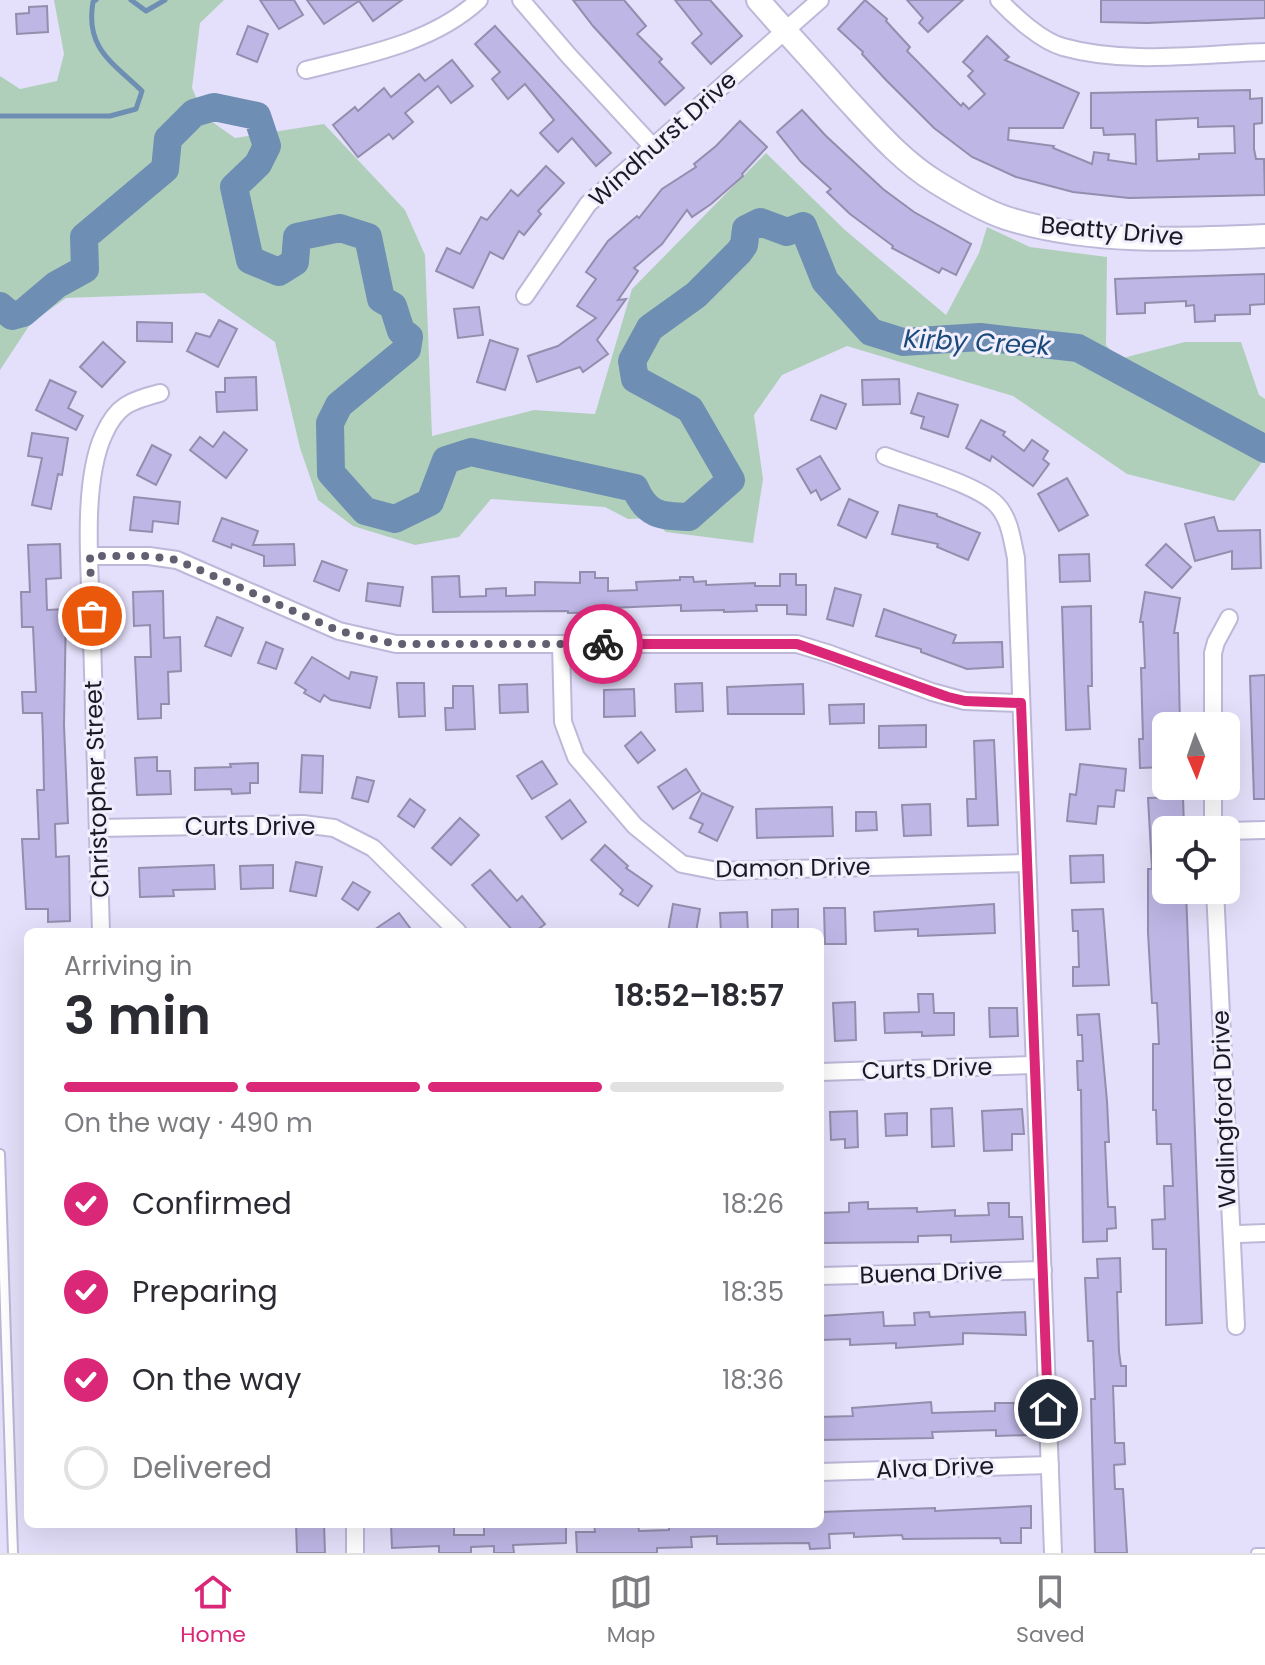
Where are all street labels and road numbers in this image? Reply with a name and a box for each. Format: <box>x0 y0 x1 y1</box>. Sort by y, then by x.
street label: Windhurst Drive <box>582 63 744 214</box>
street label: Beatty Drive <box>1039 208 1185 253</box>
street label: Christopher Street <box>76 680 117 898</box>
street label: Curts Drive <box>185 810 315 843</box>
street label: Damon Drive <box>715 850 871 885</box>
street label: Walingford Drive <box>1204 1009 1243 1209</box>
street label: Curts Drive <box>861 1050 993 1087</box>
street label: Buena Drive <box>859 1254 1003 1291</box>
street label: Alva Drive <box>875 1449 995 1486</box>

